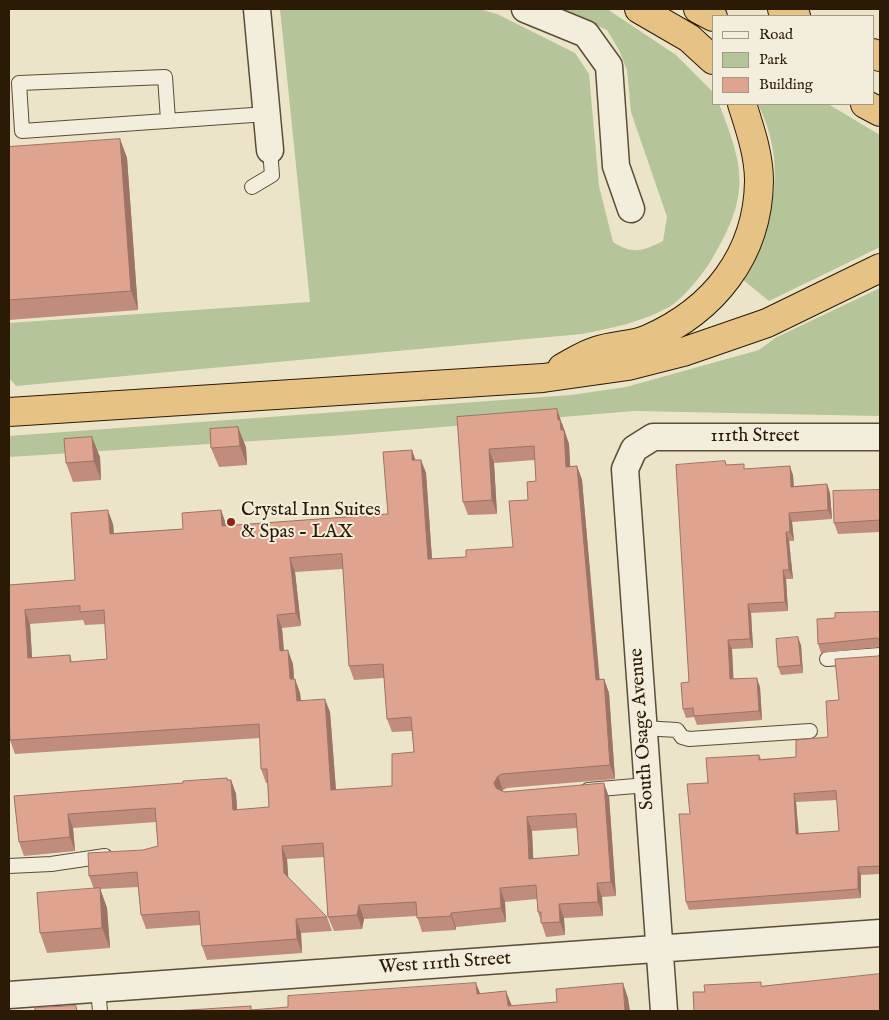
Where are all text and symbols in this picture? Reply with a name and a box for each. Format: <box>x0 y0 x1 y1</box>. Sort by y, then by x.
legend <box>712 15 874 105</box>
text: Road <box>759 25 793 44</box>
text: Park <box>759 50 788 69</box>
text: Building <box>759 75 813 94</box>
street label: 111th Street <box>710 426 800 448</box>
place label: Crystal Inn Suites & Spas - LAX <box>241 500 381 544</box>
marker: Crystal Inn Suites & Spas - LAX <box>225 516 237 528</box>
street label: South Osage Avenue <box>626 647 660 811</box>
street label: West 111th Street <box>378 948 512 980</box>

